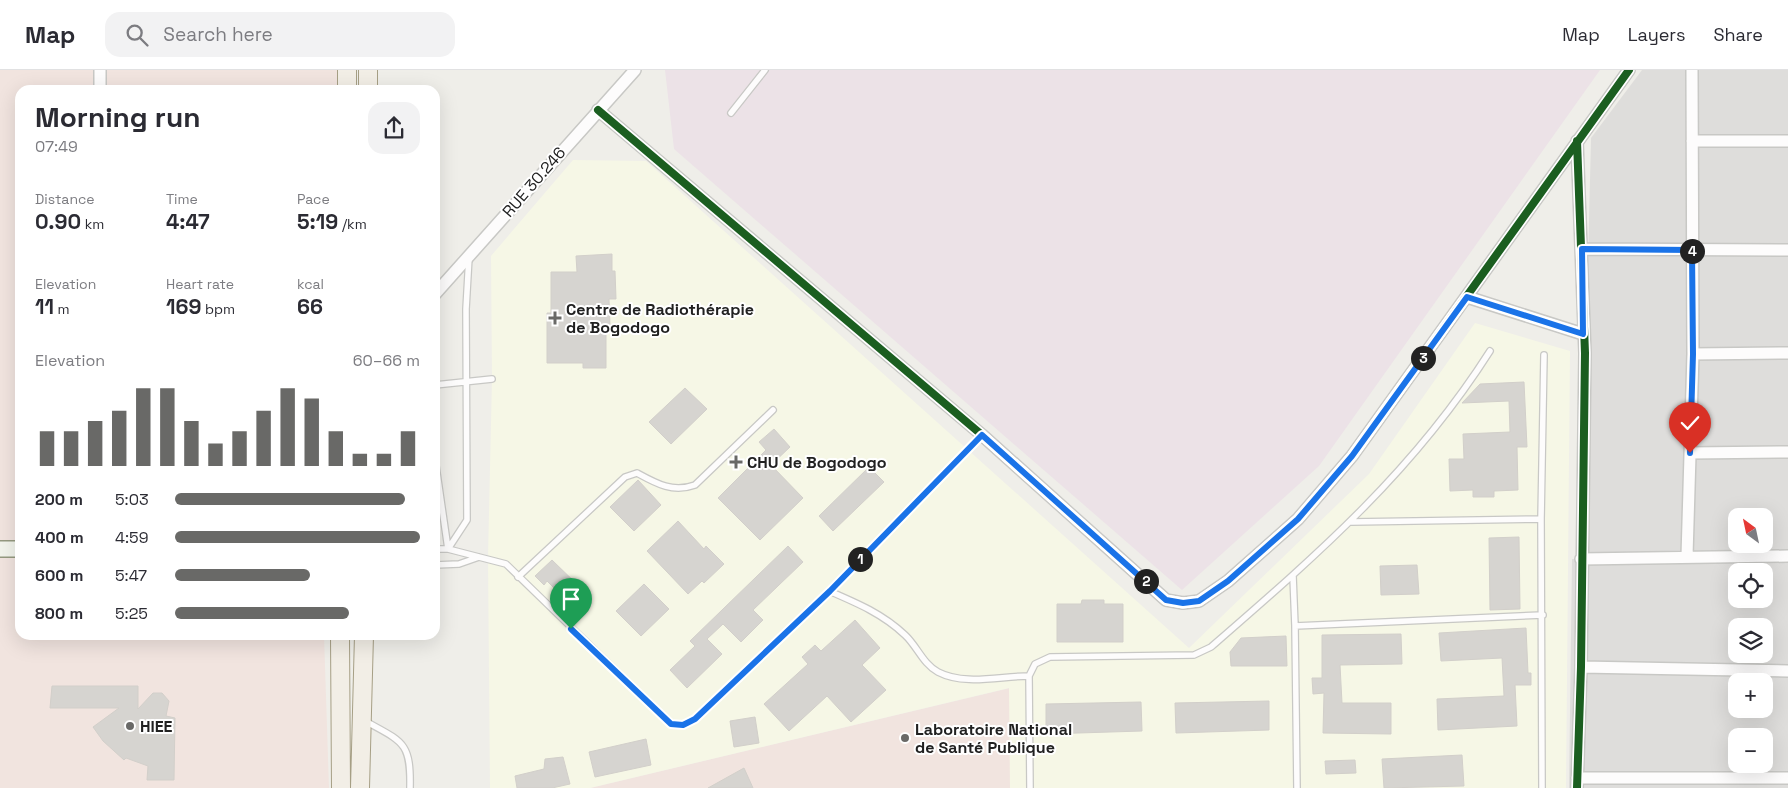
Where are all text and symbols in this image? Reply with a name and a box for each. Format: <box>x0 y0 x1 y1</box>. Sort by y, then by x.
search box <box>105 12 455 57</box>
text: Map <box>25 19 75 50</box>
icon: search <box>123 21 151 49</box>
text: Search here <box>163 22 273 47</box>
text: Map <box>1562 23 1600 46</box>
text: Layers <box>1628 23 1685 46</box>
text: Share <box>1713 23 1763 46</box>
text: Morning run <box>35 99 200 135</box>
button: share <box>368 102 420 154</box>
text: 07:49 <box>35 136 78 157</box>
street label: RUE 30.246 <box>498 142 570 222</box>
text: Distance <box>35 190 95 208</box>
text: Time <box>166 190 198 208</box>
text: Pace <box>297 190 330 208</box>
text: 0.90 <box>35 208 81 235</box>
text: 4:47 <box>166 208 210 235</box>
text: 5:19 <box>297 208 338 235</box>
text: km <box>81 215 104 233</box>
text: /km <box>338 215 367 233</box>
pin: 4 <box>1680 238 1704 264</box>
text: 4 <box>1688 242 1697 260</box>
text: Elevation <box>35 275 96 293</box>
text: Heart rate <box>166 275 234 293</box>
text: kcal <box>297 275 324 293</box>
text: 11 <box>35 293 54 320</box>
text: 169 <box>166 293 201 320</box>
text: 66 <box>297 293 323 320</box>
place label: Centre de Radiothérapie de Bogodogo <box>566 299 754 338</box>
text: m <box>54 300 70 318</box>
text: bpm <box>201 300 235 318</box>
marker: Centre de Radiothérapie de Bogodogo <box>548 311 562 325</box>
pin: 3 <box>1410 346 1436 370</box>
text: 3 <box>1419 349 1428 367</box>
text: Elevation <box>35 350 105 371</box>
text: 60–66 m <box>353 350 420 371</box>
pin <box>1669 402 1711 453</box>
icon: check <box>1676 409 1704 437</box>
place label: CHU de Bogodogo <box>747 452 887 473</box>
marker: CHU de Bogodogo <box>729 455 743 469</box>
text: 200 m <box>35 489 83 510</box>
text: 5:03 <box>115 489 149 510</box>
north arrow <box>1728 508 1772 552</box>
map controls <box>1728 508 1773 773</box>
text: 400 m <box>35 527 84 548</box>
text: 4:59 <box>115 527 148 548</box>
pin: 1 <box>848 546 872 572</box>
text: 1 <box>857 550 864 568</box>
button: locate <box>1728 563 1773 608</box>
text: 600 m <box>35 565 83 586</box>
text: 5:47 <box>115 565 147 586</box>
pin: 2 <box>1134 568 1158 594</box>
text: 2 <box>1142 572 1151 590</box>
pin <box>550 578 592 629</box>
icon: arrive <box>557 585 585 613</box>
text: 800 m <box>35 603 83 624</box>
text: 5:25 <box>115 603 148 624</box>
button: layers <box>1728 618 1773 663</box>
button: + <box>1728 673 1773 718</box>
place label: HIEE <box>140 716 173 737</box>
place label: Laboratoire National de Santé Publique <box>915 719 1072 758</box>
marker: HIEE <box>124 720 136 732</box>
button: − <box>1728 728 1773 773</box>
marker: Laboratoire National de Santé Publique <box>899 732 911 744</box>

